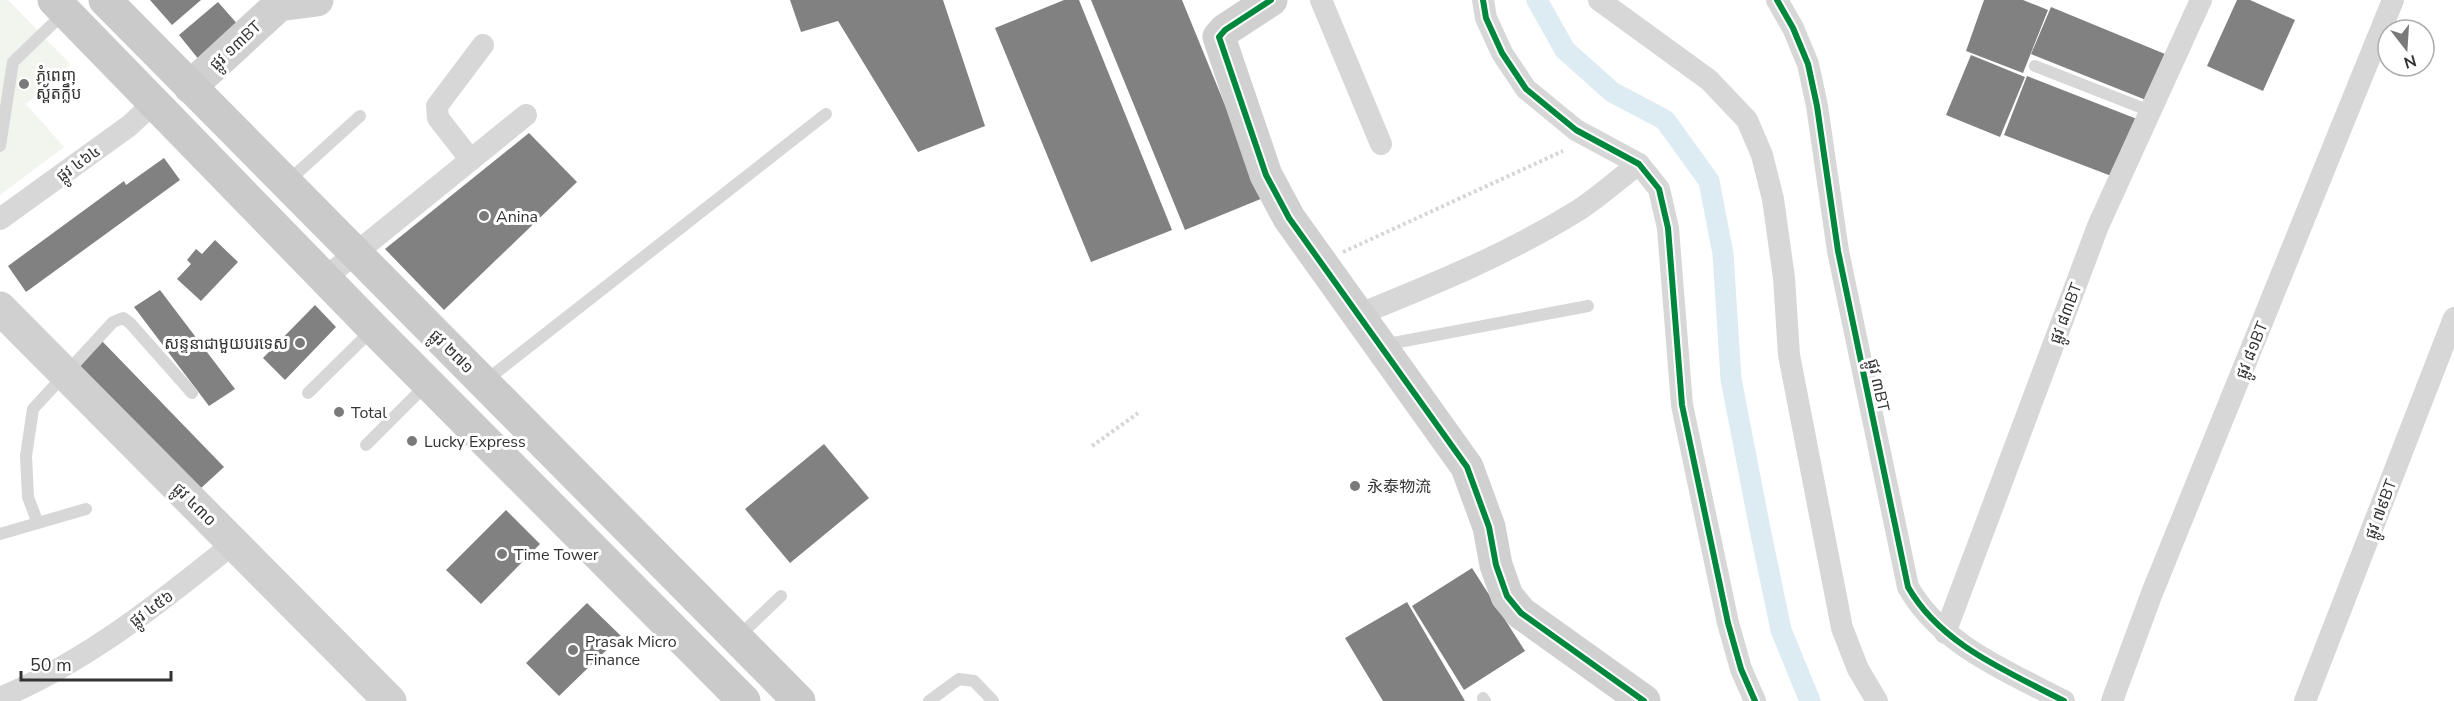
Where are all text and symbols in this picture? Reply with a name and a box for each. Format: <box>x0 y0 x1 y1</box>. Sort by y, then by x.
street label: ផ្លូវ ១៣BT <box>205 16 269 78</box>
north arrow <box>2376 18 2436 78</box>
text: N <box>2401 49 2419 74</box>
place label: ភ្នំពេញ ស្ព័តក្លឹប <box>36 65 81 105</box>
marker: ភ្នំពេញ ស្ព័តក្លឹប <box>17 77 31 91</box>
street label: ផ្លូវ ៤៦៤ <box>52 140 107 190</box>
place label: Anina <box>496 206 538 228</box>
marker: Anina <box>477 209 491 223</box>
street label: ផ្លូវ ៨៣BT <box>2044 279 2090 348</box>
street label: ផ្លូវ ៨១BT <box>2230 318 2276 383</box>
street label: ផ្លូវ ២៧១ <box>422 325 478 381</box>
place label: សន្ទនាជាមួយបរទេស <box>164 333 288 355</box>
marker: សន្ទនាជាមួយបរទេស <box>293 336 307 350</box>
street label: ផ្លូវ ៣BT <box>1859 357 1894 415</box>
place label: Total <box>351 402 387 424</box>
marker: Total <box>332 405 346 419</box>
place label: Lucky Express <box>424 431 526 453</box>
marker: Lucky Express <box>405 434 419 448</box>
place label: 永泰物流 <box>1367 476 1431 498</box>
street label: ផ្លូវ ៧៩BT <box>2359 476 2405 543</box>
street label: ផ្លូវ ៤៣០ <box>166 478 221 533</box>
marker: 永泰物流 <box>1348 479 1362 493</box>
place label: Time Tower <box>514 544 599 566</box>
marker: Time Tower <box>495 547 509 561</box>
street label: ផ្លូវ ៤៥៦ <box>125 585 180 635</box>
place label: Prasak Micro Finance <box>585 631 677 671</box>
marker: Prasak Micro Finance <box>566 643 580 657</box>
scale bar <box>21 644 171 682</box>
text: 50 m <box>30 653 72 677</box>

